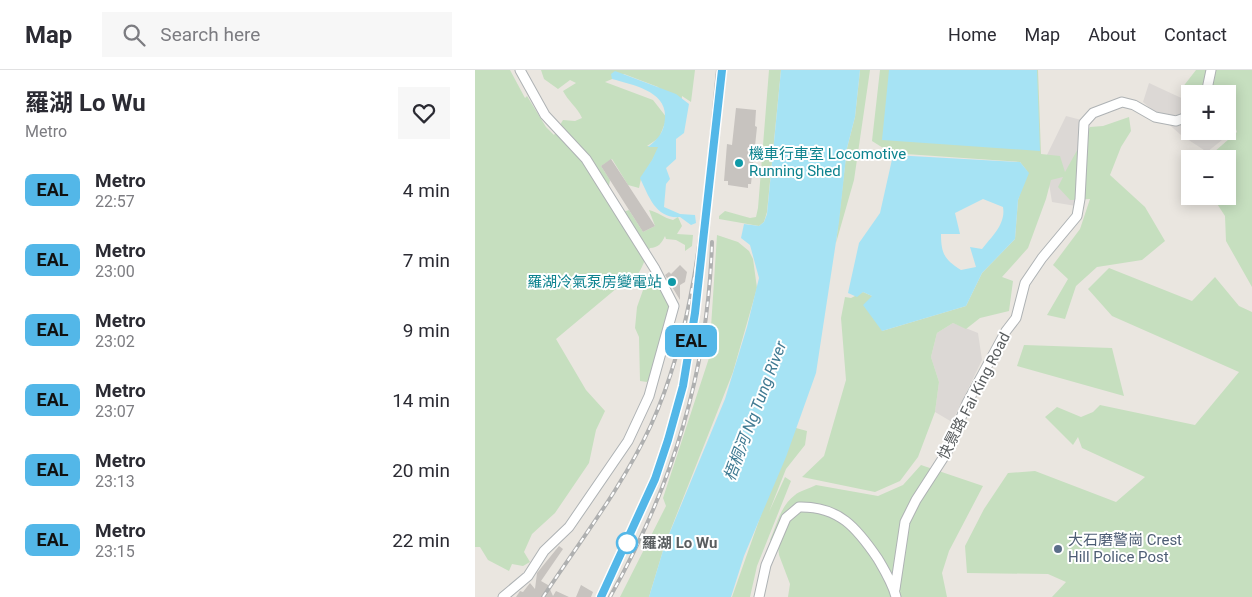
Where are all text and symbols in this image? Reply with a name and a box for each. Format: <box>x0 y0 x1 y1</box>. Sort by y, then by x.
search box <box>102 12 452 57</box>
text: Map <box>25 21 72 49</box>
icon: search <box>120 21 148 49</box>
text: Search here <box>160 23 260 46</box>
text: Home <box>948 24 997 45</box>
text: Map <box>1025 24 1060 45</box>
text: About <box>1088 24 1136 45</box>
text: Contact <box>1164 24 1227 45</box>
map controls <box>1181 85 1236 205</box>
button: + <box>1181 85 1236 140</box>
button: heart <box>398 87 450 139</box>
text: 羅湖 Lo Wu <box>25 89 146 117</box>
text: Metro <box>25 122 67 141</box>
place label: 機車行車室 Locomotive Running Shed <box>749 145 906 180</box>
button: − <box>1181 150 1236 205</box>
marker: 機車行車室 Locomotive Running Shed <box>733 157 745 169</box>
text: Metro <box>95 169 146 192</box>
text: EAL <box>37 179 68 200</box>
text: 4 min <box>403 179 450 202</box>
text: 22:57 <box>95 192 135 211</box>
text: Metro <box>95 239 146 262</box>
text: EAL <box>37 249 68 270</box>
text: 7 min <box>403 249 450 272</box>
text: 23:00 <box>95 262 135 281</box>
place label: 羅湖冷氣泵房變電站 <box>527 273 662 291</box>
marker: 羅湖冷氣泵房變電站 <box>666 276 678 288</box>
text: Metro <box>95 309 146 332</box>
text: EAL <box>37 319 68 340</box>
text: 9 min <box>403 319 450 342</box>
line badge: EAL <box>662 325 720 357</box>
street label: 快景路 Fai King Road <box>934 329 1014 463</box>
text: EAL <box>675 330 707 351</box>
text: 23:02 <box>95 332 135 351</box>
water label: 梧桐河 Ng Tung River <box>720 338 791 483</box>
text: Metro <box>95 379 146 402</box>
text: EAL <box>37 389 68 410</box>
text: 14 min <box>392 389 450 412</box>
text: 23:07 <box>95 402 135 421</box>
text: Metro <box>95 449 146 472</box>
text: EAL <box>37 459 68 480</box>
text: 20 min <box>392 459 450 482</box>
text: 23:13 <box>95 472 135 491</box>
text: Metro <box>95 519 146 542</box>
text: EAL <box>37 529 68 550</box>
text: 22 min <box>392 529 450 552</box>
place label: 大石磨警崗 Crest Hill Police Post <box>1068 531 1182 566</box>
marker: 羅湖 Lo Wu <box>616 532 638 554</box>
place label: 羅湖 Lo Wu <box>642 534 717 552</box>
text: 23:15 <box>95 542 135 561</box>
marker: 大石磨警崗 Crest Hill Police Post <box>1052 543 1064 555</box>

